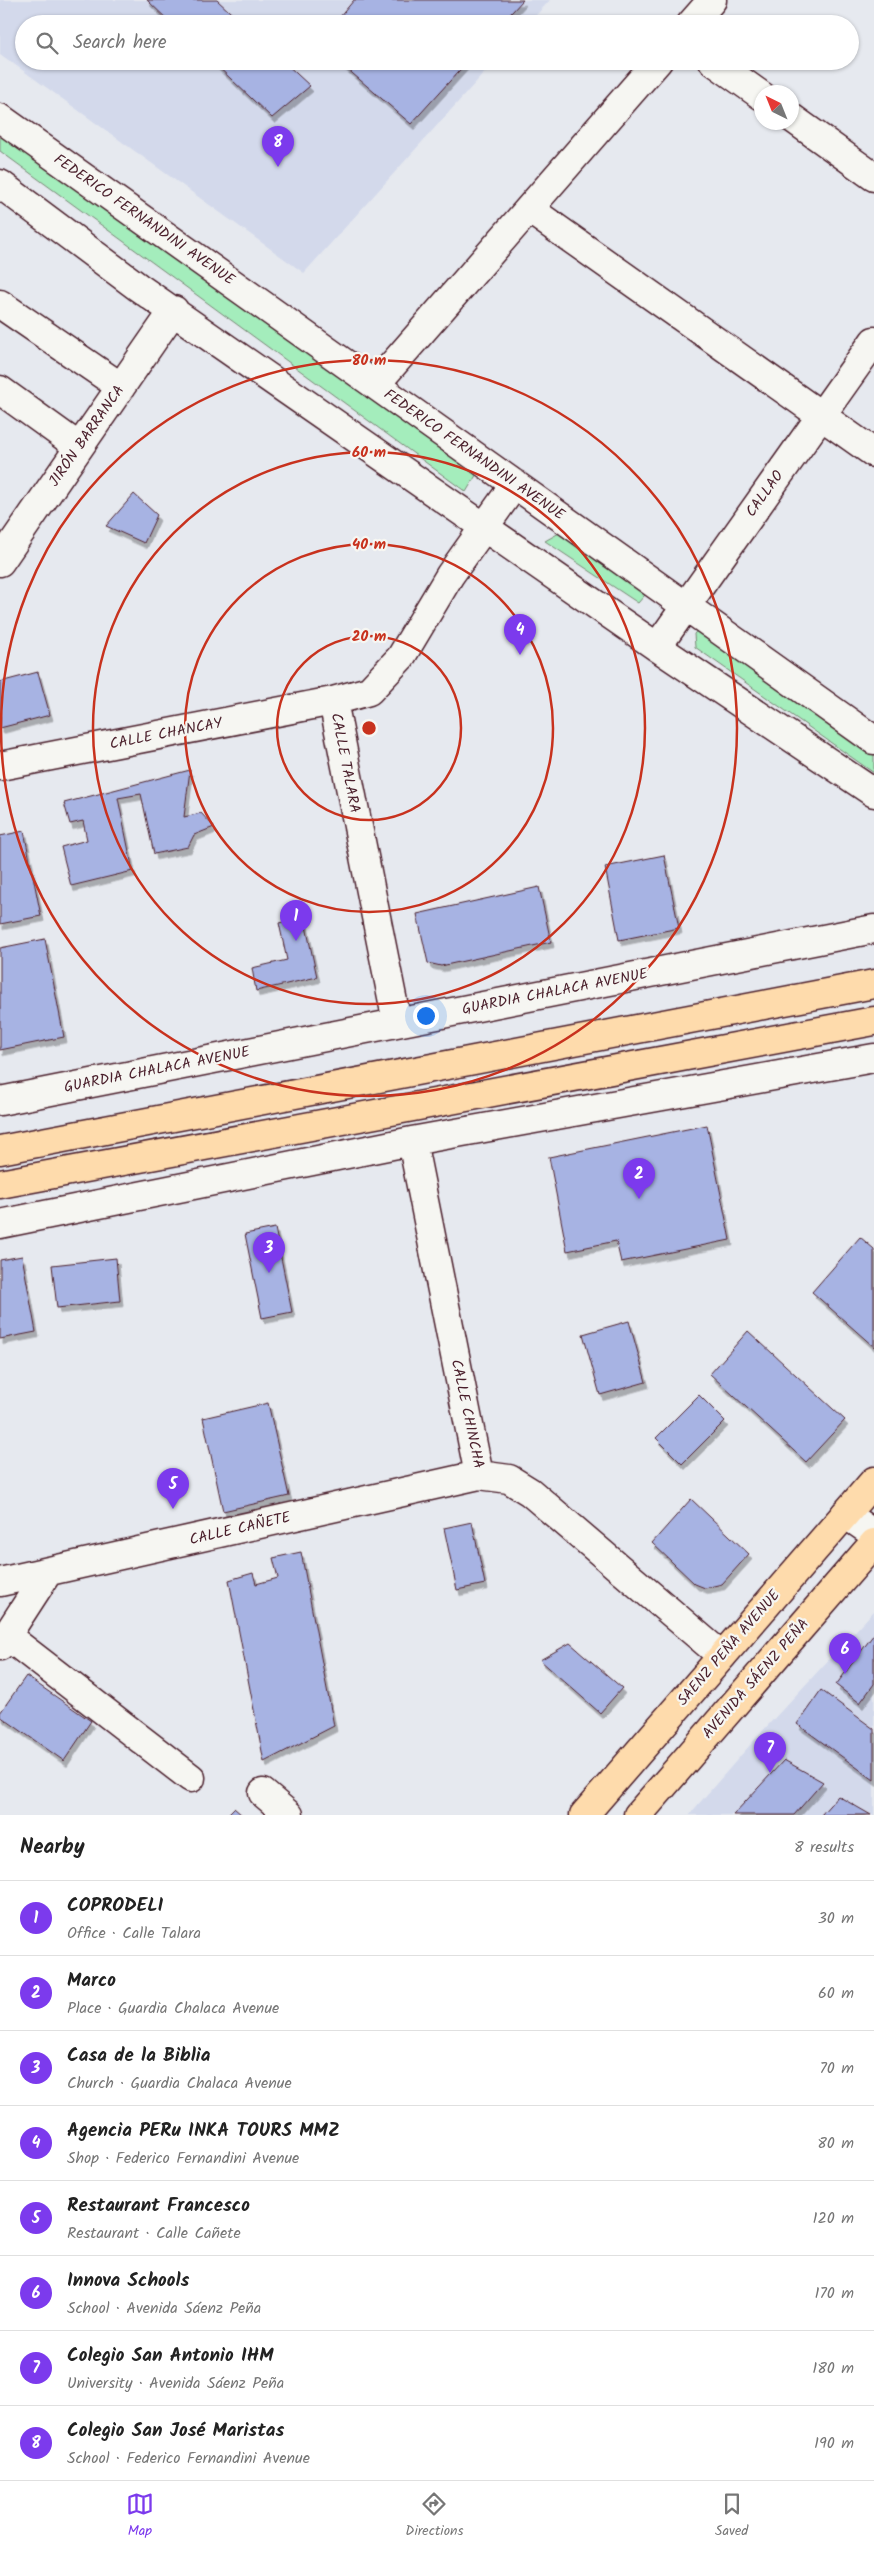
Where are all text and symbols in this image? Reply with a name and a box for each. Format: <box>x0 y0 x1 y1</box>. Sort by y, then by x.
search box <box>15 15 859 70</box>
text: Search here <box>73 28 167 58</box>
icon: search <box>33 29 61 57</box>
north arrow <box>754 85 799 130</box>
pin: 8 <box>262 126 294 167</box>
street label: FEDERICO FERNANDINI AVENUE <box>48 148 241 293</box>
text: 80 m <box>352 349 386 373</box>
street label: JIRÓN BARRANCA <box>43 380 131 492</box>
street label: FEDERICO FERNANDINI AVENUE <box>378 383 571 528</box>
text: 60 m <box>352 441 386 465</box>
street label: CALLAO <box>740 466 790 522</box>
text: 40 m <box>352 533 386 557</box>
pin: 4 <box>504 614 536 655</box>
text: 20 m <box>352 625 386 649</box>
street label: CALLE CHANCAY <box>108 711 226 757</box>
street label: CALLE TALARA <box>324 711 366 815</box>
centre of rings <box>360 719 378 737</box>
pin: 1 <box>280 900 312 941</box>
street label: GUARDIA CHALACA AVENUE <box>460 962 651 1022</box>
your location <box>413 1003 439 1029</box>
street label: GUARDIA CHALACA AVENUE <box>62 1040 253 1100</box>
pin: 2 <box>623 1158 655 1199</box>
pin: 3 <box>253 1232 285 1273</box>
street label: CALLE CHINCHA <box>444 1357 490 1471</box>
pin: 5 <box>157 1468 189 1509</box>
street label: CALLE CAÑETE <box>187 1505 294 1552</box>
street label: SAENZ PEÑA AVENUE <box>672 1584 787 1711</box>
street label: AVENIDA SÁENZ PEÑA <box>697 1613 815 1745</box>
pin: 6 <box>829 1633 861 1674</box>
pin: 7 <box>754 1732 786 1773</box>
text: Nearby <box>20 1831 85 1864</box>
text: 8 results <box>794 1835 854 1860</box>
text: COPRODELI <box>67 1891 163 1921</box>
text: 1 <box>34 1906 38 1931</box>
text: 30 m <box>818 1906 854 1931</box>
text: Office · Calle Talara <box>67 1921 201 1946</box>
text: Marco <box>67 1966 116 1996</box>
text: 2 <box>31 1981 41 2006</box>
text: 60 m <box>818 1981 854 2006</box>
text: Place · Guardia Chalaca Avenue <box>67 1996 279 2021</box>
text: Casa de la Biblia <box>67 2041 210 2071</box>
text: 3 <box>32 2056 40 2081</box>
text: 70 m <box>819 2056 854 2081</box>
text: Church · Guardia Chalaca Avenue <box>67 2071 292 2096</box>
text: Agencia PERu INKA TOURS MMZ <box>67 2116 340 2146</box>
text: 4 <box>32 2131 40 2156</box>
text: 80 m <box>817 2131 854 2156</box>
text: Shop · Federico Fernandini Avenue <box>67 2146 299 2171</box>
text: Restaurant Francesco <box>67 2191 250 2221</box>
text: 5 <box>32 2206 40 2231</box>
text: 120 m <box>813 2206 854 2231</box>
text: Restaurant · Calle Cañete <box>67 2221 241 2246</box>
text: Innova Schools <box>67 2266 189 2296</box>
text: 6 <box>32 2281 40 2306</box>
text: 170 m <box>814 2281 854 2306</box>
text: School · Avenida Sáenz Peña <box>67 2296 261 2321</box>
text: Colegio San Antonio IHM <box>67 2341 274 2371</box>
text: 7 <box>32 2356 40 2381</box>
text: 180 m <box>812 2356 854 2381</box>
text: University · Avenida Sáenz Peña <box>67 2371 284 2396</box>
text: Colegio San José Maristas <box>67 2416 284 2446</box>
text: 8 <box>31 2431 41 2456</box>
text: 190 m <box>814 2431 854 2456</box>
text: School · Federico Fernandini Avenue <box>67 2446 310 2471</box>
tab: Map <box>126 2490 154 2542</box>
tab: Directions <box>405 2490 463 2542</box>
tab: Saved <box>715 2490 748 2542</box>

